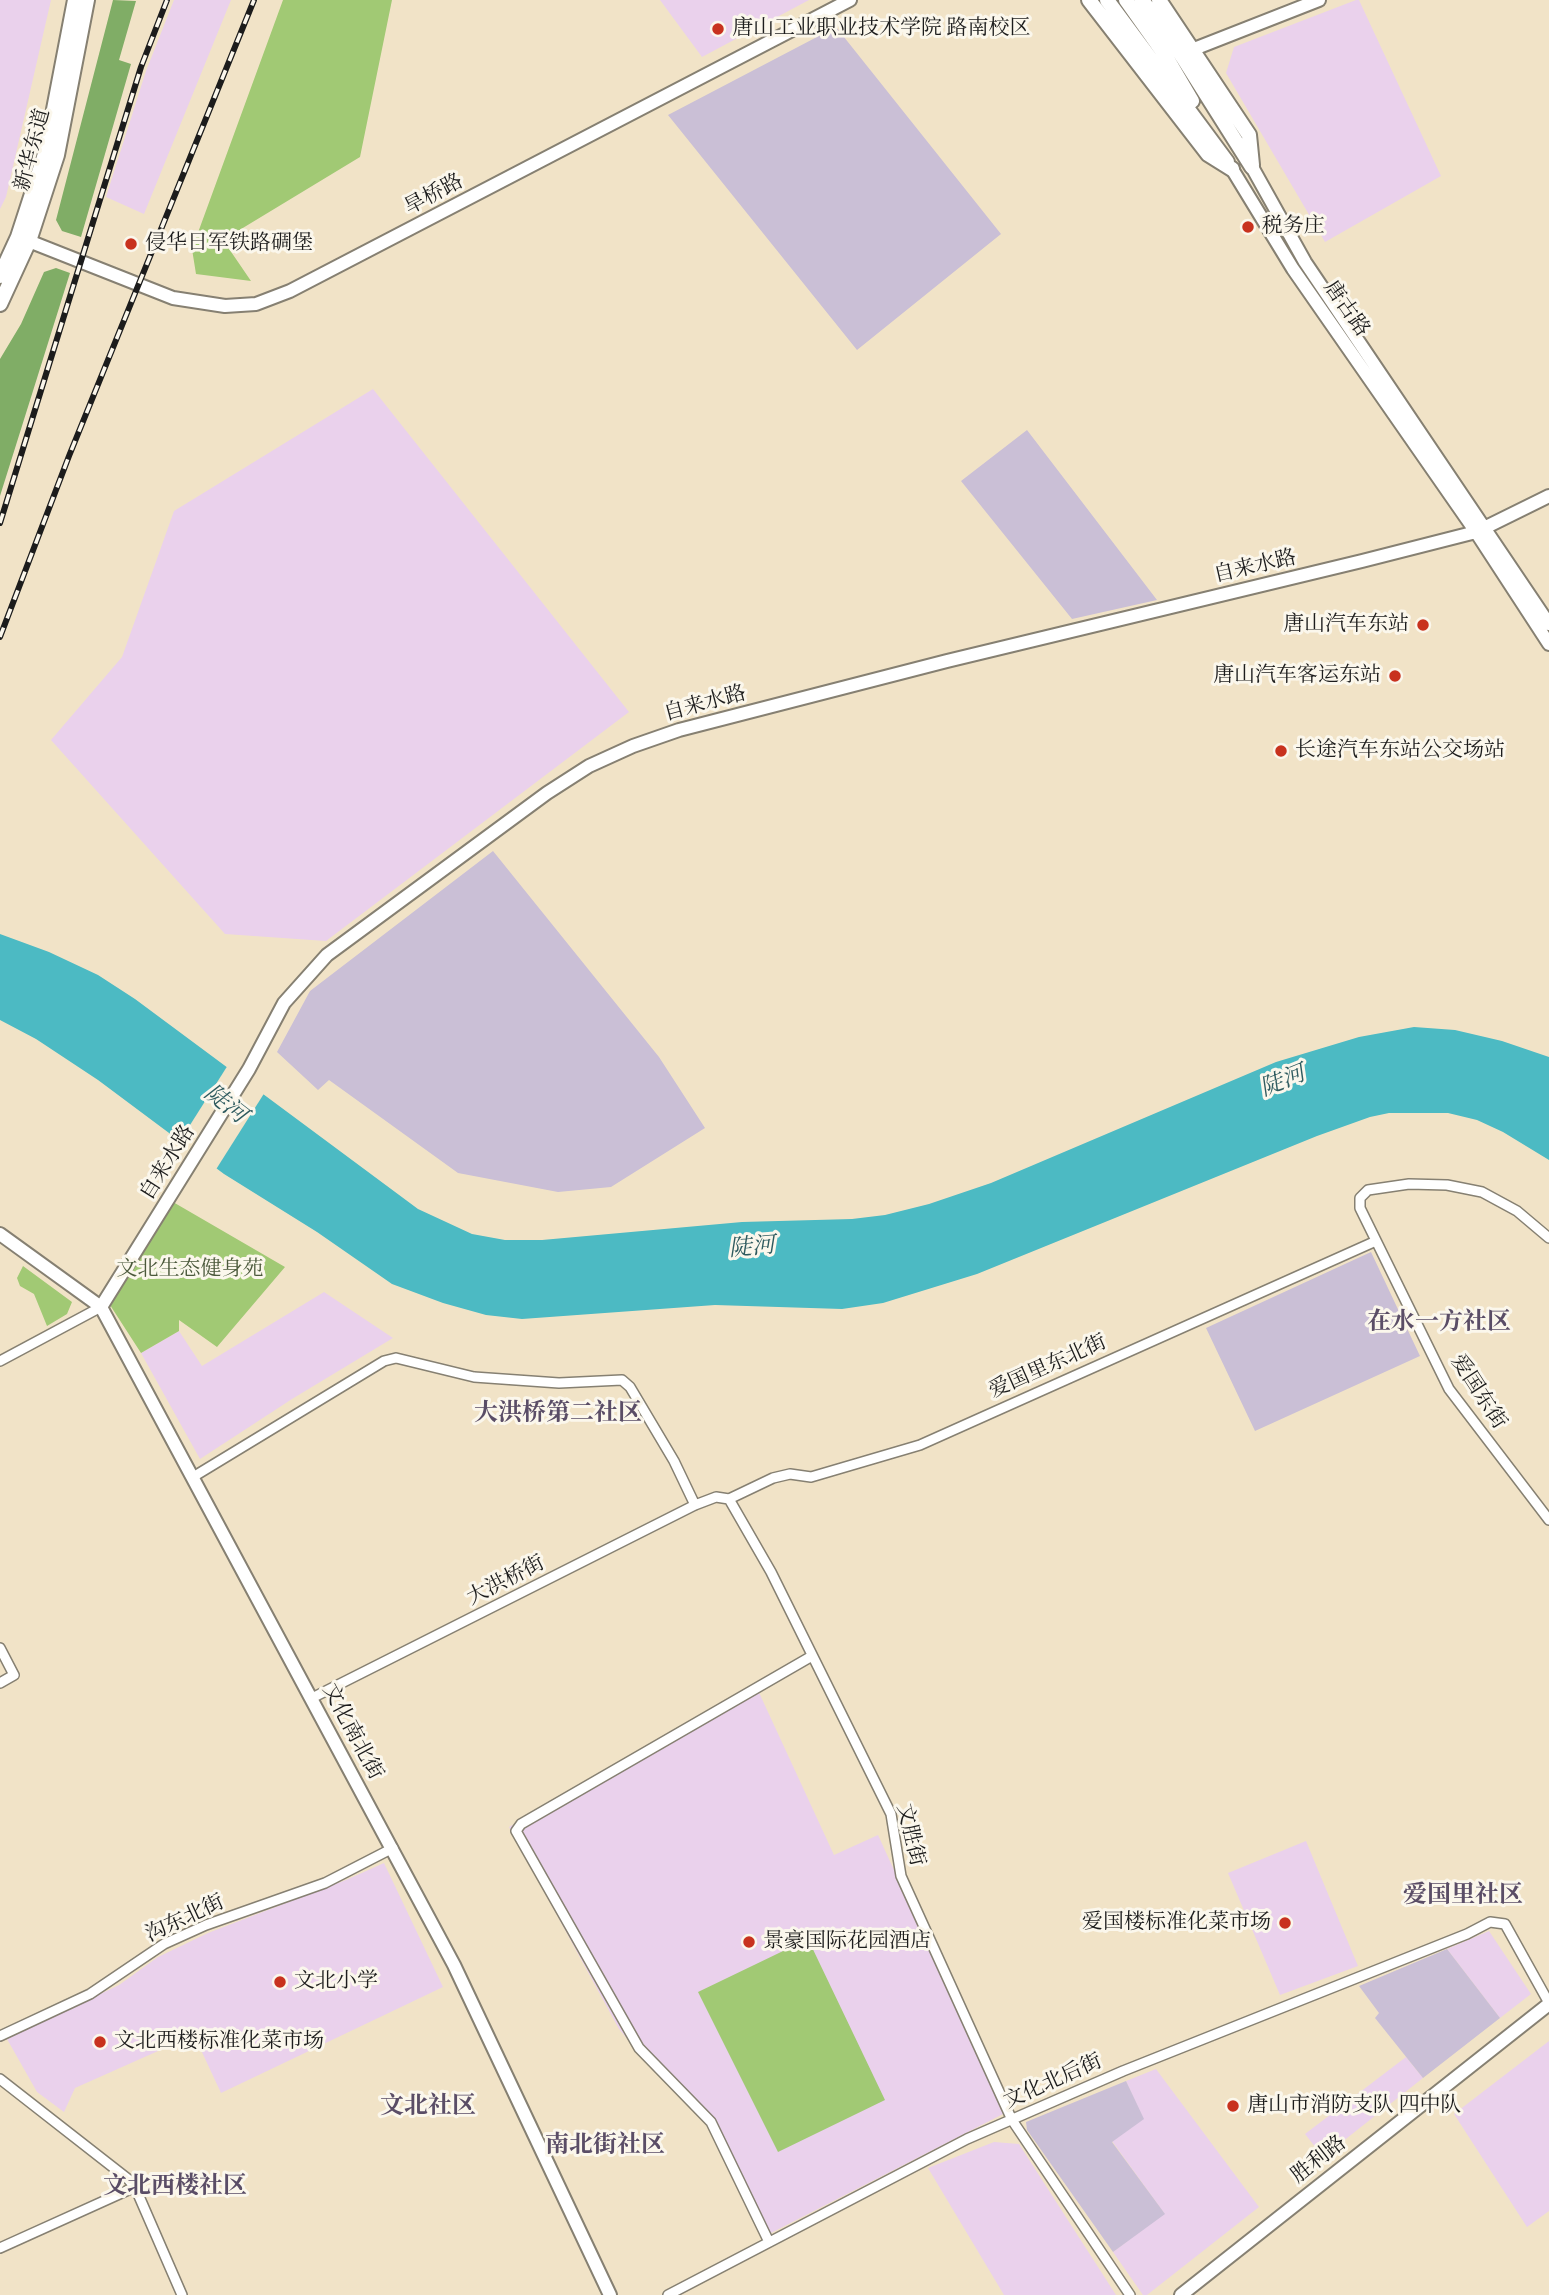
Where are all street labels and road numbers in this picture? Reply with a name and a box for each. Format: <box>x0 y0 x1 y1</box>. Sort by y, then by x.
street label: 新华东道 <box>10 106 56 194</box>
street label: 旱桥路 <box>400 169 468 221</box>
street label: 唐古路 <box>1318 276 1374 342</box>
street label: 自来水路 <box>1211 545 1299 589</box>
street label: 自来水路 <box>661 681 749 727</box>
street label: 自来水路 <box>135 1121 201 1205</box>
street label: 爱国里东北街 <box>985 1330 1111 1404</box>
street label: 爱国东街 <box>1445 1350 1511 1434</box>
street label: 大洪桥街 <box>463 1551 549 1611</box>
street label: 文化南北街 <box>316 1680 388 1784</box>
street label: 文胜街 <box>891 1801 929 1869</box>
street label: 沟东北街 <box>142 1890 228 1948</box>
street label: 文化北后街 <box>1000 2049 1106 2115</box>
street label: 胜利路 <box>1286 2131 1352 2189</box>

